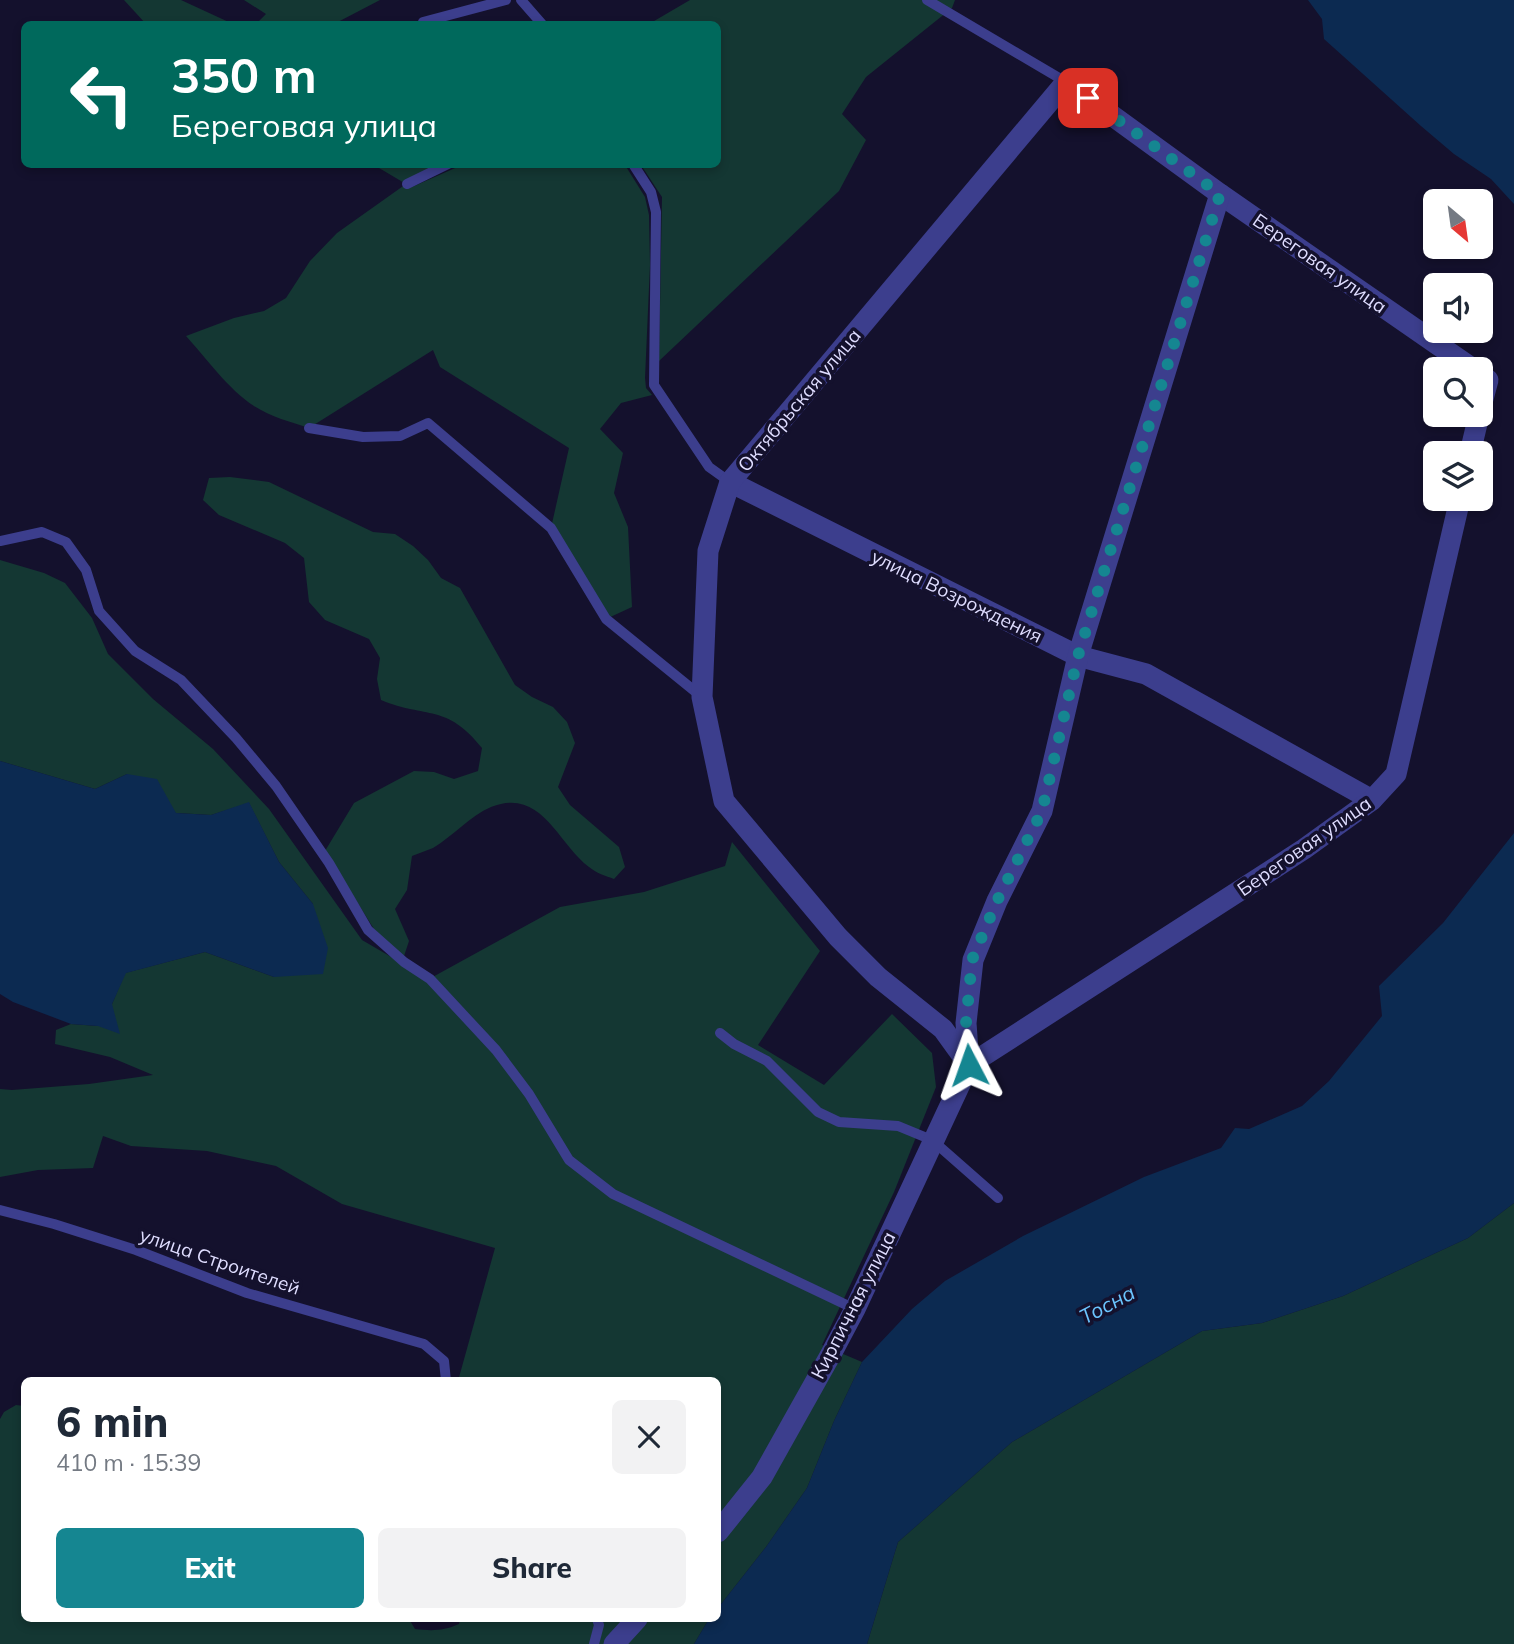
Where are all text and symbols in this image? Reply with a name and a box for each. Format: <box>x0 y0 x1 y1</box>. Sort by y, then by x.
text: 350 m <box>171 44 317 105</box>
icon: left <box>56 49 147 140</box>
pin <box>1058 68 1118 128</box>
icon: arrive <box>1069 79 1107 117</box>
text: Береговая улица <box>171 105 437 145</box>
north arrow <box>1423 189 1493 259</box>
map controls <box>1423 189 1493 511</box>
street label: Береговая улица <box>1248 208 1392 318</box>
button: sound <box>1423 273 1493 343</box>
street label: Октябрьская улица <box>732 324 866 476</box>
button: search <box>1423 357 1493 427</box>
button: layers <box>1423 441 1493 511</box>
street label: улица Возрождения <box>868 544 1046 648</box>
street label: Береговая улица <box>1232 791 1376 901</box>
position arrow <box>932 1028 1006 1102</box>
street label: улица Строителей <box>137 1222 303 1300</box>
street label: Кирпичная улица <box>805 1227 901 1383</box>
water label: Тосна <box>1075 1279 1139 1329</box>
text: 6 min <box>56 1395 169 1448</box>
button: close <box>612 1400 686 1474</box>
text: 410 m · 15:39 <box>56 1448 201 1477</box>
button: Exit <box>56 1528 364 1608</box>
button: Share <box>378 1528 686 1608</box>

